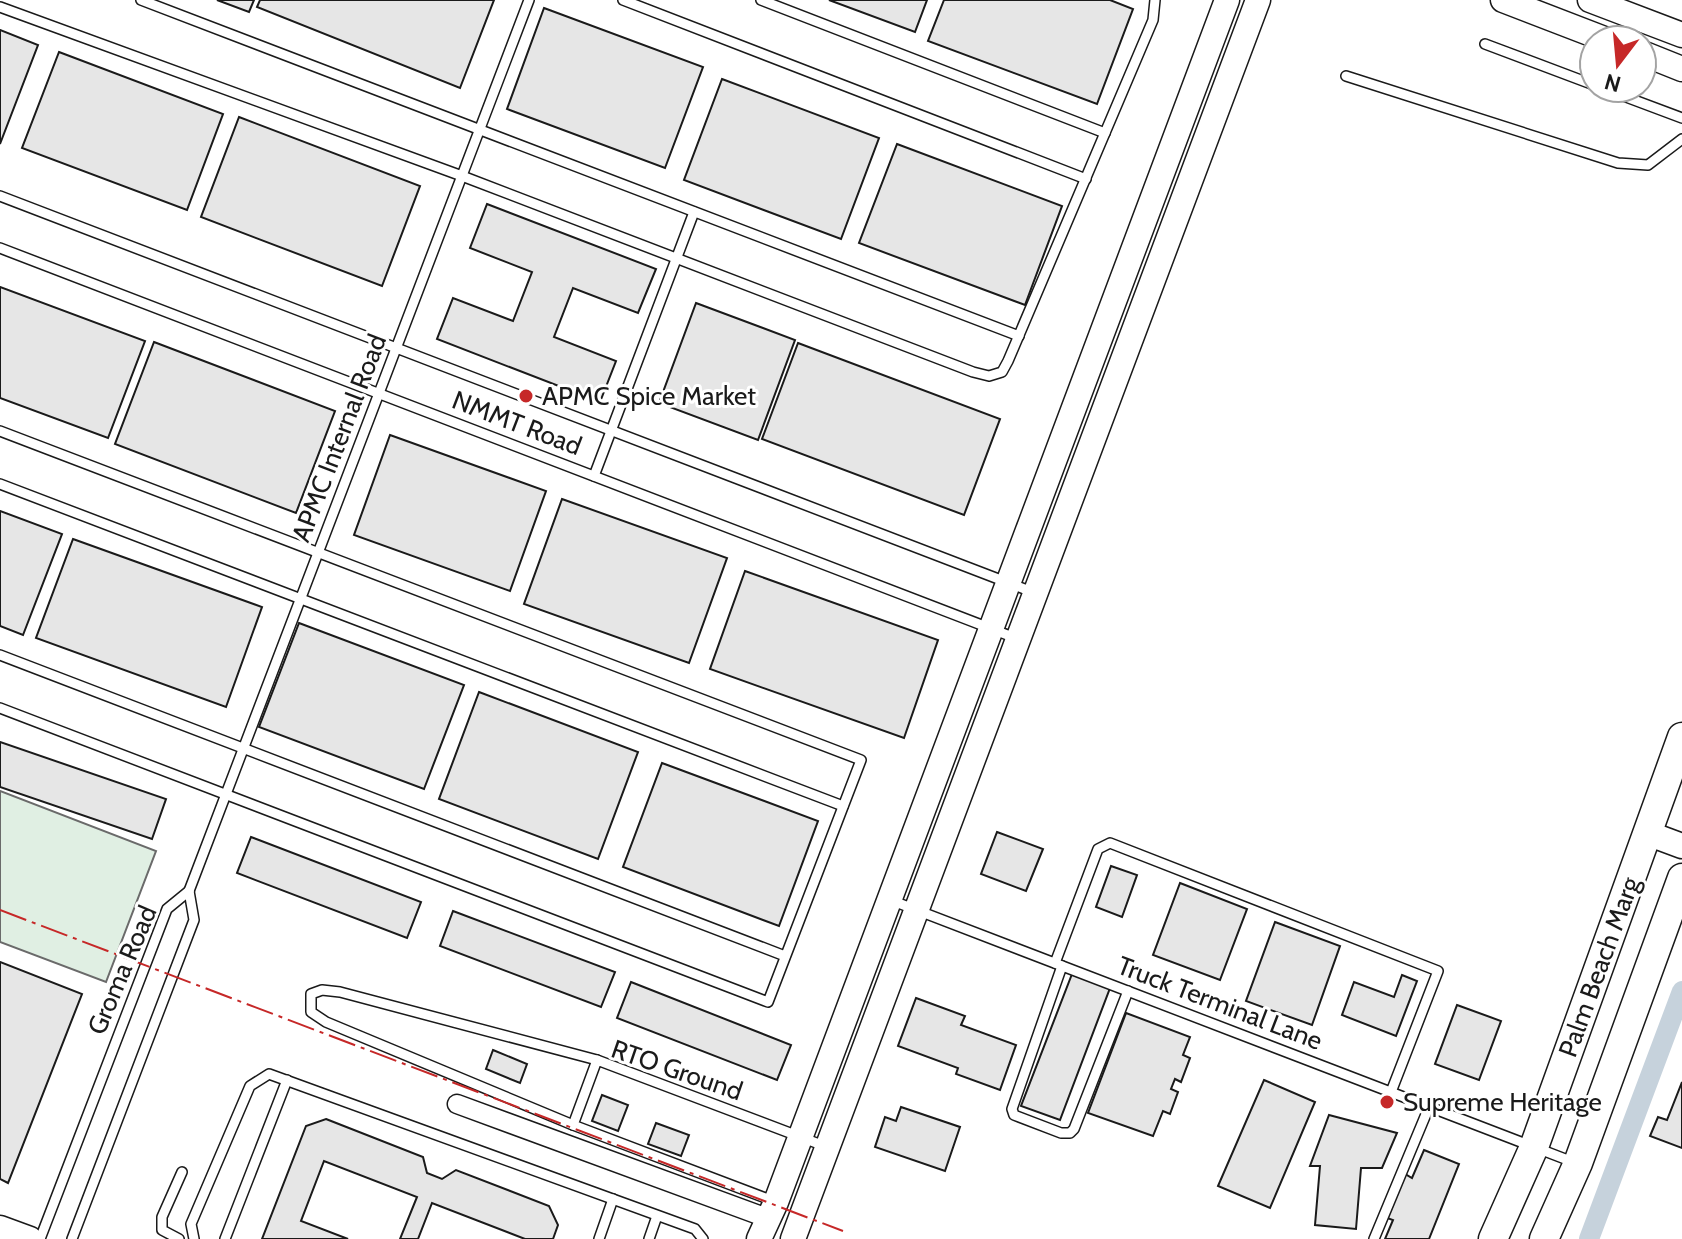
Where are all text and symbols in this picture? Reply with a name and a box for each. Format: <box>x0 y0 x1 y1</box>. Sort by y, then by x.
north arrow <box>1578 24 1658 104</box>
text: N <box>1601 68 1624 98</box>
street label: APMC Internal Road <box>285 330 393 546</box>
place label: APMC Spice Market <box>542 380 756 412</box>
street label: NMMT Road <box>448 384 586 462</box>
marker: APMC Spice Market <box>517 387 535 405</box>
street label: Palm Beach Marg <box>1552 872 1647 1061</box>
street label: Groma Road <box>81 901 163 1039</box>
street label: Truck Terminal Lane <box>1113 949 1327 1057</box>
street label: RTO Ground <box>607 1033 747 1107</box>
place label: Supreme Heritage <box>1403 1086 1602 1118</box>
marker: Supreme Heritage <box>1378 1093 1396 1111</box>

